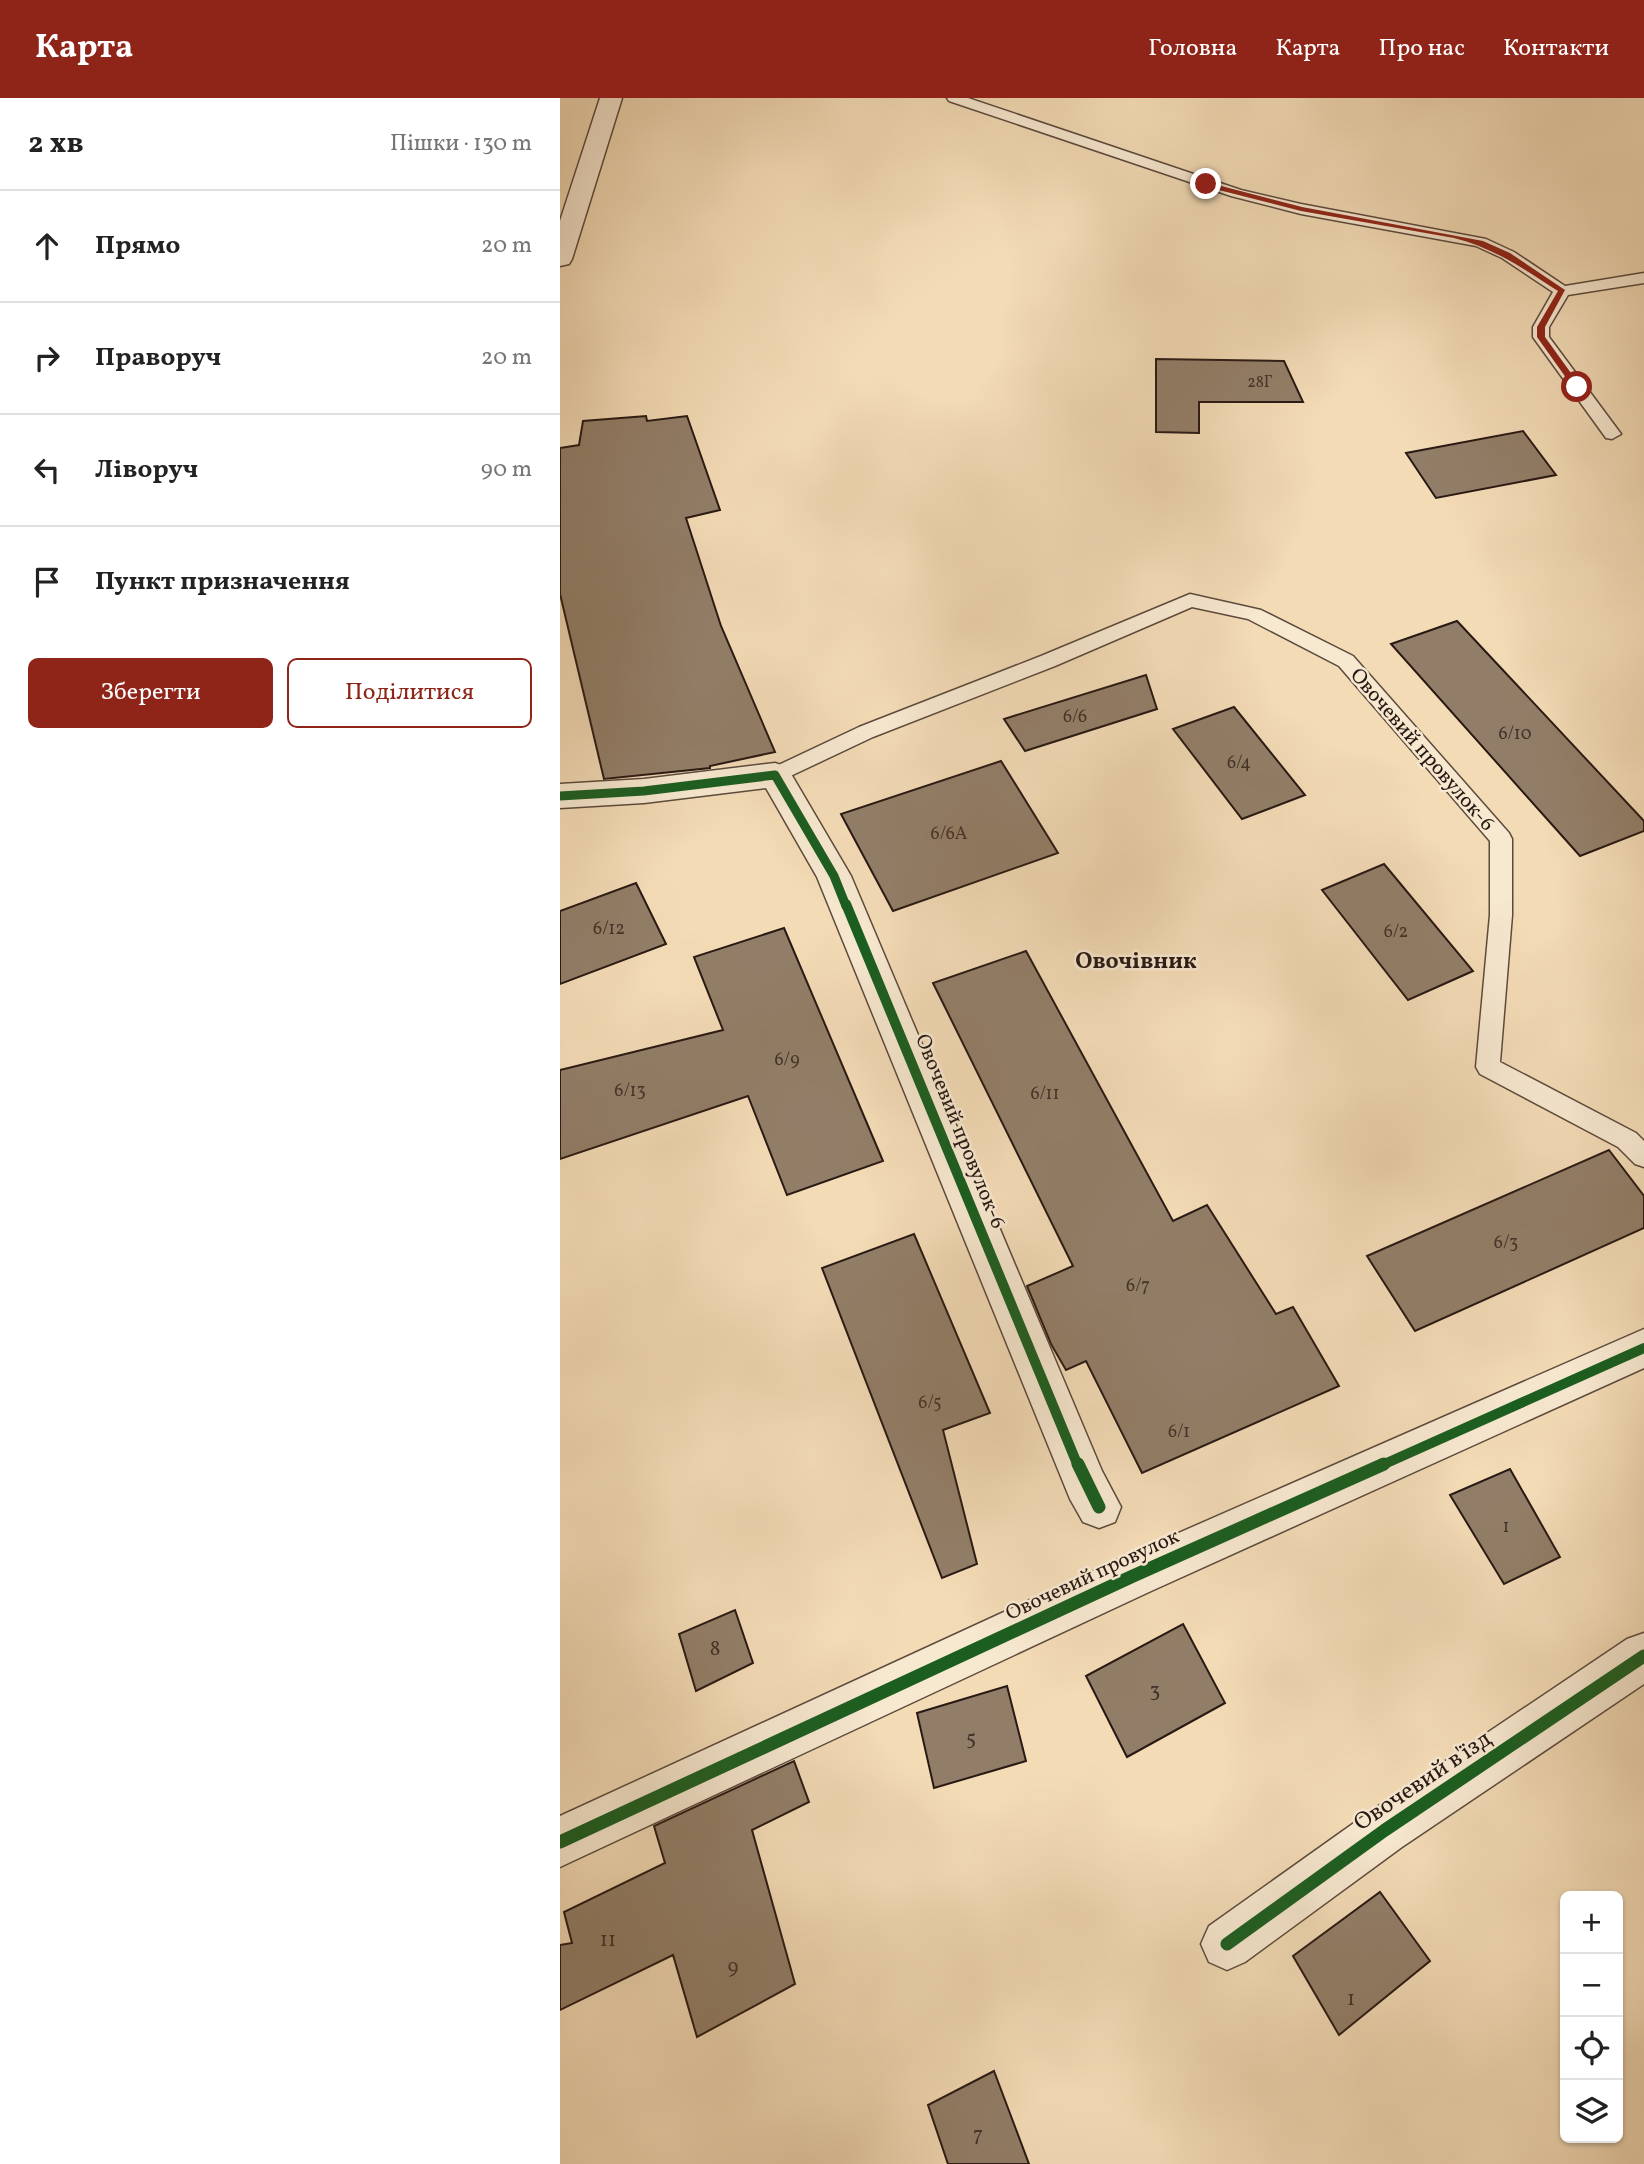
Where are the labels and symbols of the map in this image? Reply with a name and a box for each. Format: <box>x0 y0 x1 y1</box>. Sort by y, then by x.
route end <box>1190 168 1221 199</box>
route start <box>1561 371 1592 402</box>
house number: 28Г <box>1247 372 1273 394</box>
street label: Овочевий провулок-6 <box>1343 662 1501 838</box>
house number: 6/6 <box>1063 705 1087 730</box>
house number: 6/10 <box>1499 722 1532 747</box>
house number: 6/4 <box>1227 751 1251 776</box>
house number: 6/6А <box>931 822 968 847</box>
house number: 6/12 <box>593 917 625 942</box>
house number: 6/2 <box>1384 920 1408 945</box>
district label: Овочівник <box>1075 946 1197 978</box>
street label: Овочевий провулок-6 <box>907 1030 1012 1233</box>
house number: 6/9 <box>774 1048 800 1073</box>
house number: 6/13 <box>614 1079 646 1104</box>
house number: 6/11 <box>1030 1082 1060 1107</box>
house number: 6/3 <box>1494 1231 1518 1256</box>
house number: 6/7 <box>1126 1274 1150 1299</box>
house number: 6/5 <box>918 1391 942 1416</box>
house number: 6/1 <box>1168 1420 1190 1445</box>
house number: 1 <box>1503 1515 1509 1540</box>
street label: Овочевий провулок <box>1001 1522 1184 1628</box>
house number: 8 <box>710 1635 720 1664</box>
house number: 3 <box>1150 1676 1160 1705</box>
street label: Овочевий в'їзд <box>1347 1723 1499 1840</box>
house number: 5 <box>966 1724 976 1753</box>
house number: 11 <box>600 1926 616 1955</box>
house number: 9 <box>728 1953 739 1982</box>
house number: 1 <box>1347 1985 1355 2014</box>
house number: 7 <box>973 2121 983 2150</box>

